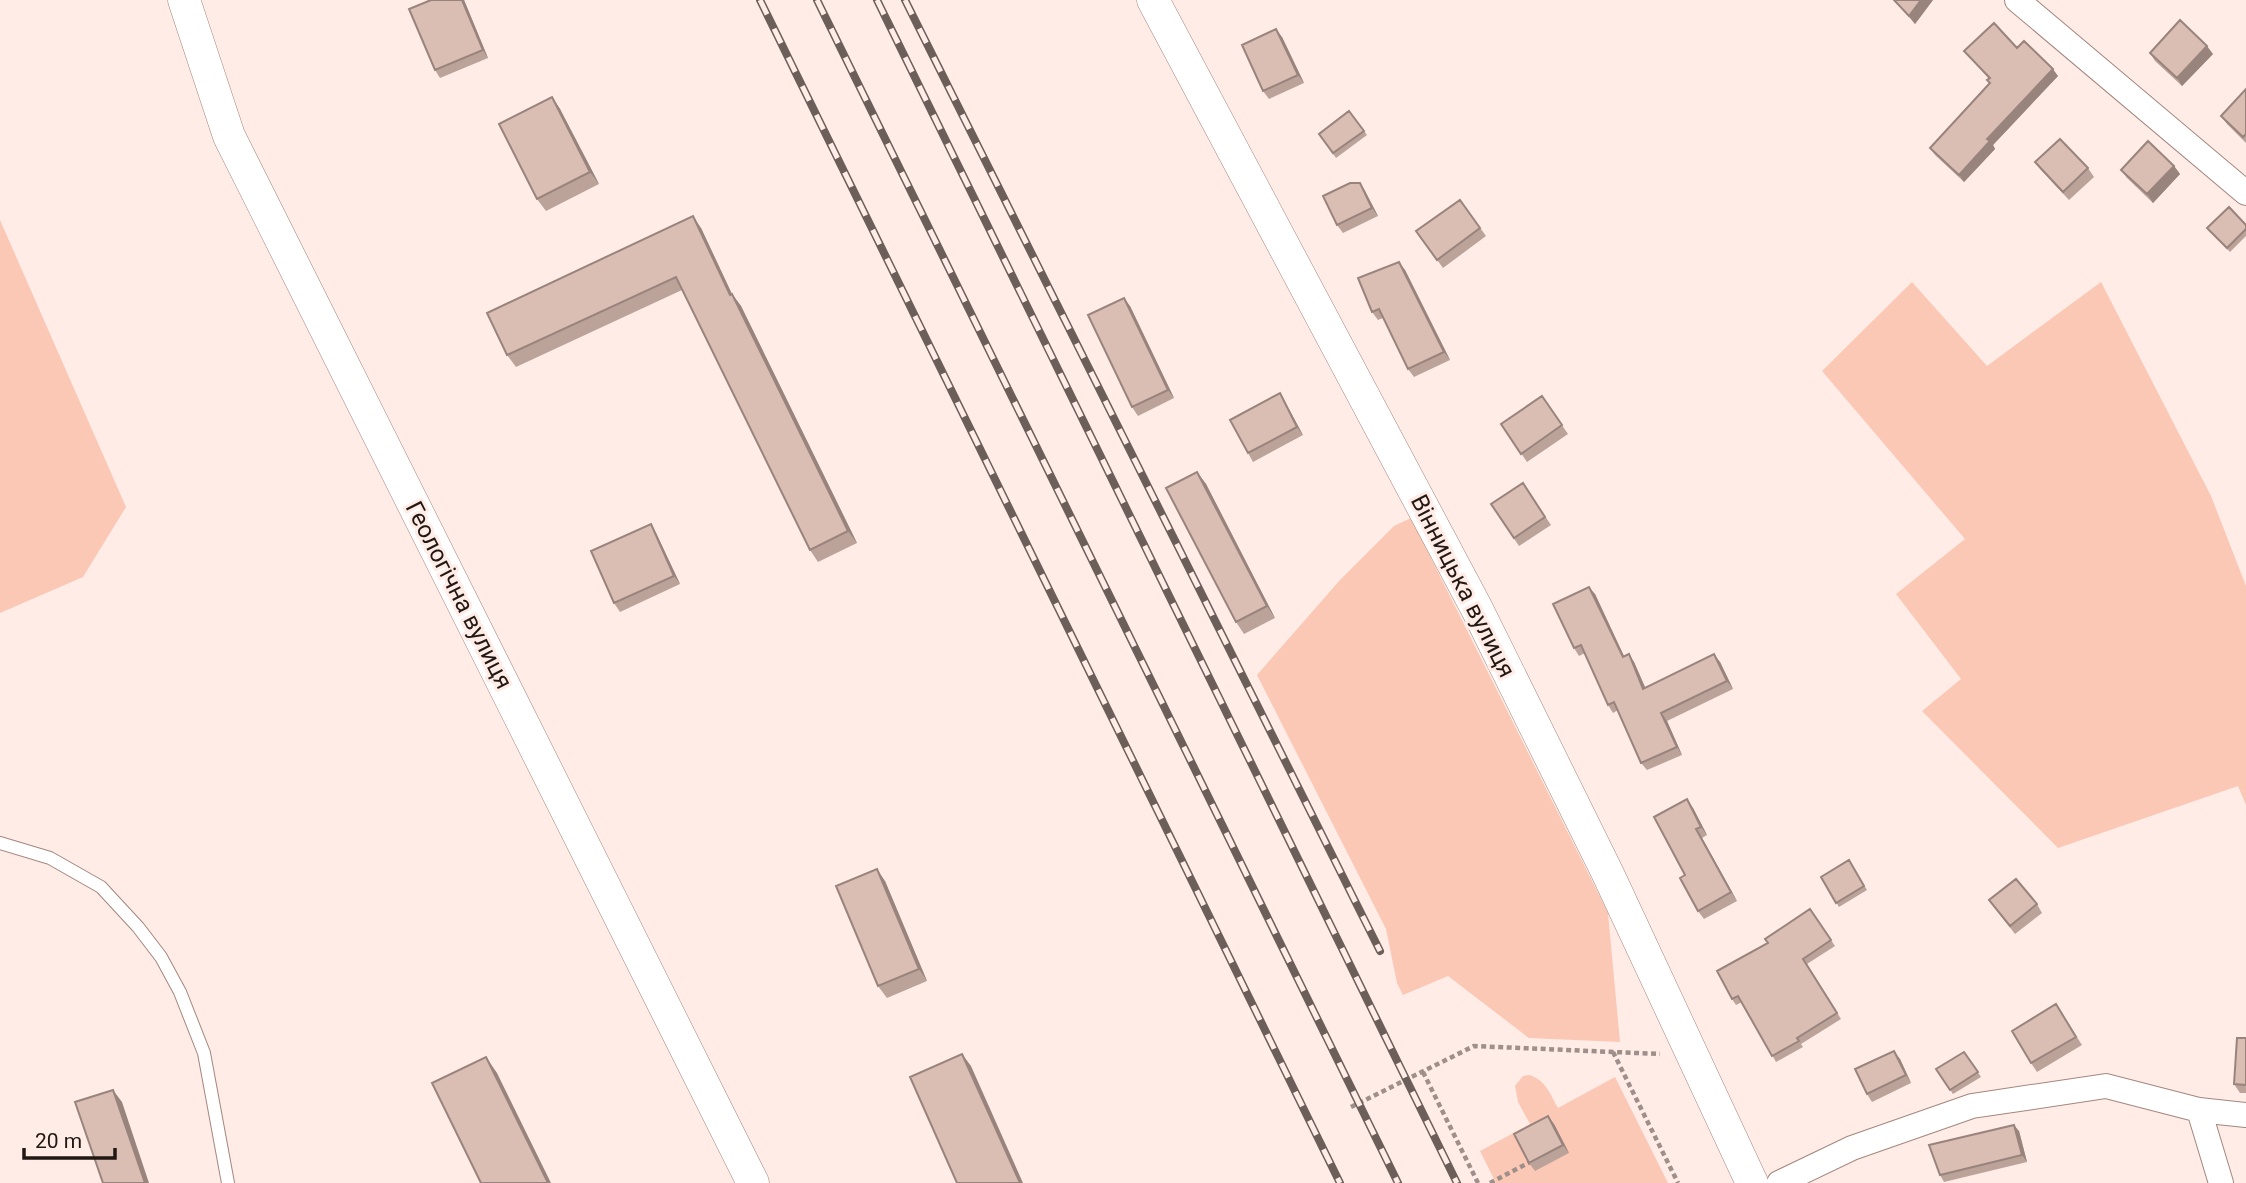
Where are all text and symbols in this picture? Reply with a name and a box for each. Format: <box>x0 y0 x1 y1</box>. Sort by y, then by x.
street label: Вінницька вулиця <box>1405 490 1521 682</box>
street label: Геологічна вулиця <box>400 497 518 693</box>
scale bar <box>24 1116 116 1160</box>
text: 20 m <box>35 1129 82 1153</box>

